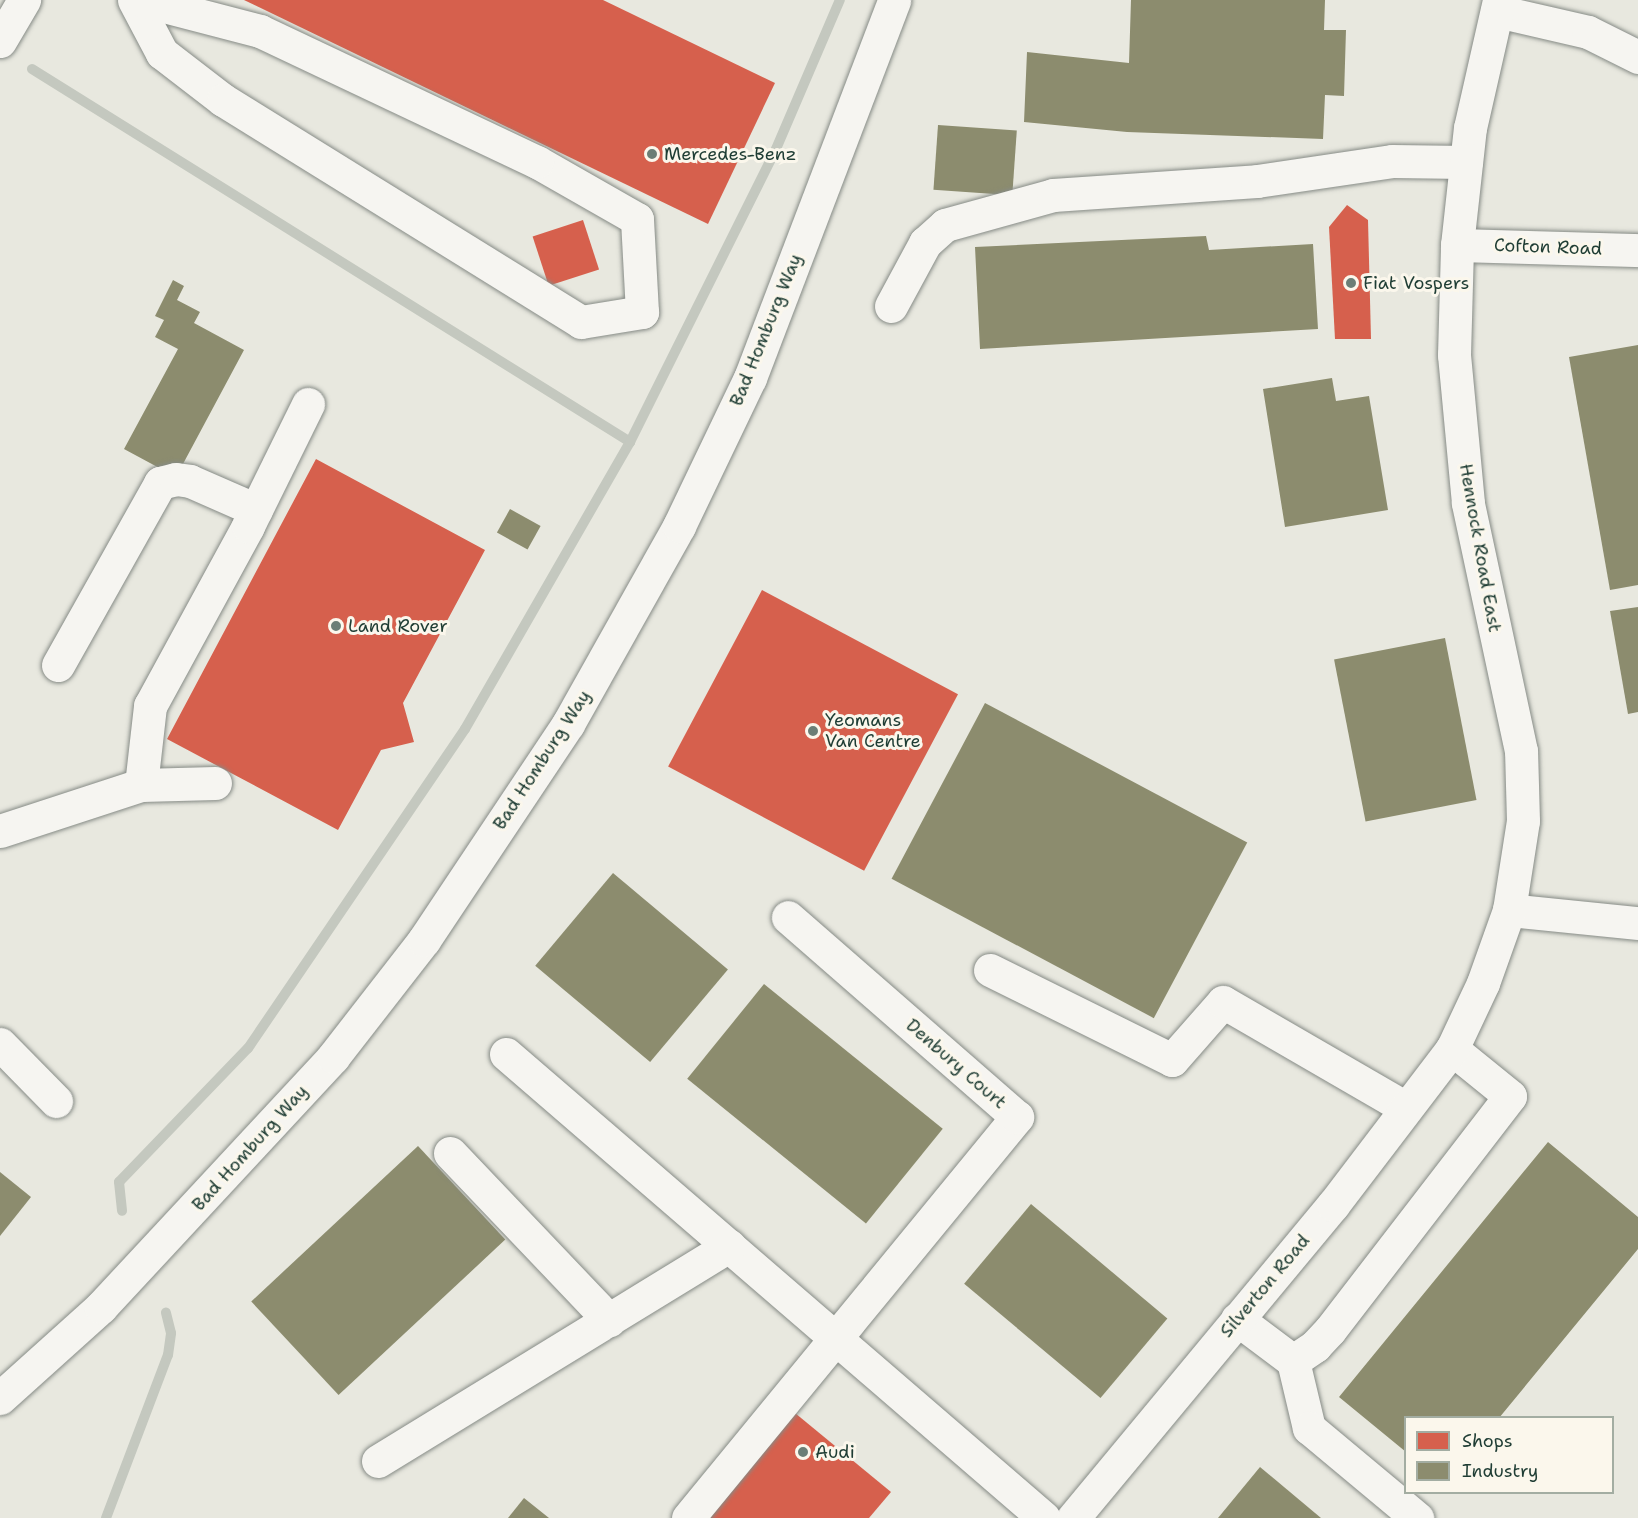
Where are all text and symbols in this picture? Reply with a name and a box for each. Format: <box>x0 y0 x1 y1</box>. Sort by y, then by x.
place label: Mercedes-Benz <box>664 143 796 165</box>
marker: Mercedes-Benz <box>645 147 659 161</box>
street label: Cofton Road <box>1494 234 1602 260</box>
street label: Bad Homburg Way <box>726 251 806 409</box>
place label: Fiat Vospers <box>1363 272 1469 294</box>
marker: Fiat Vospers <box>1344 276 1358 290</box>
street label: Hennock Road East <box>1455 462 1505 634</box>
place label: Land Rover <box>348 615 448 637</box>
marker: Land Rover <box>329 619 343 633</box>
street label: Bad Homburg Way <box>489 686 595 834</box>
place label: Yeomans Van Centre <box>825 710 921 752</box>
marker: Yeomans Van Centre <box>806 724 820 738</box>
street label: Denbury Court <box>901 1015 1011 1113</box>
street label: Bad Homburg Way <box>188 1081 312 1215</box>
street label: Silverton Road <box>1216 1230 1314 1342</box>
legend <box>1404 1416 1614 1494</box>
text: Shops <box>1462 1429 1513 1453</box>
place label: Audi <box>815 1441 855 1463</box>
marker: Audi <box>796 1445 810 1459</box>
text: Industry <box>1462 1459 1538 1483</box>

